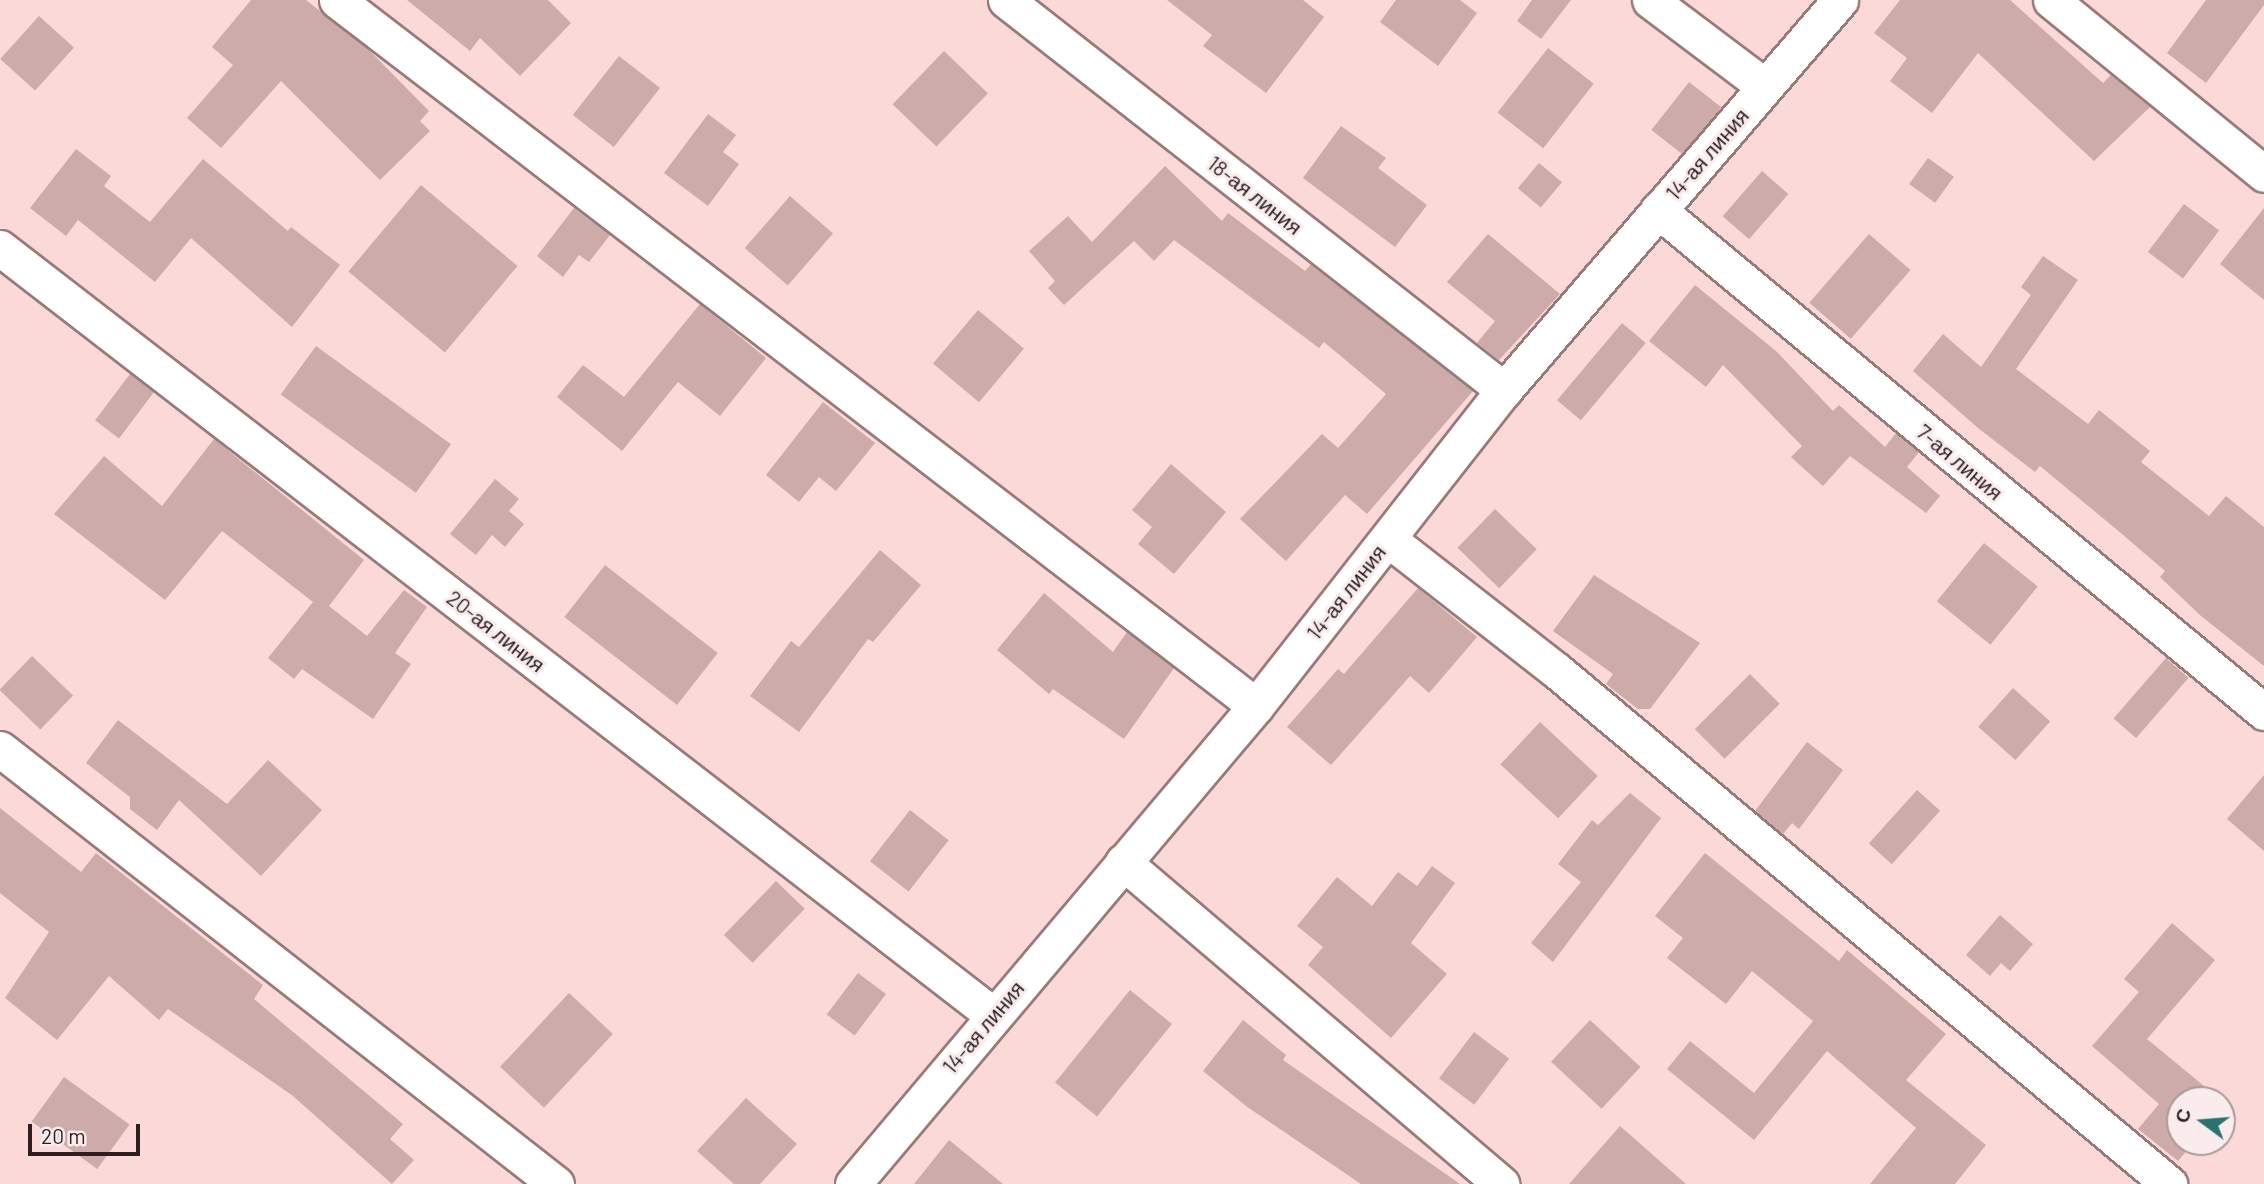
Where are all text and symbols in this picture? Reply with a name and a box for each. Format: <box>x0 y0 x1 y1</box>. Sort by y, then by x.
street label: 14-ая линия <box>1660 103 1754 205</box>
street label: 18-ая линия <box>1203 150 1307 240</box>
street label: 7-ая линия <box>1912 419 2008 505</box>
street label: 14-ая линия <box>1301 540 1391 644</box>
street label: 20-ая линия <box>442 585 550 677</box>
street label: 14-ая линия <box>937 976 1029 1078</box>
north arrow <box>2166 1086 2236 1156</box>
text: С <box>2169 1106 2195 1125</box>
scale bar <box>32 1110 144 1154</box>
text: 20 m <box>41 1123 86 1148</box>

